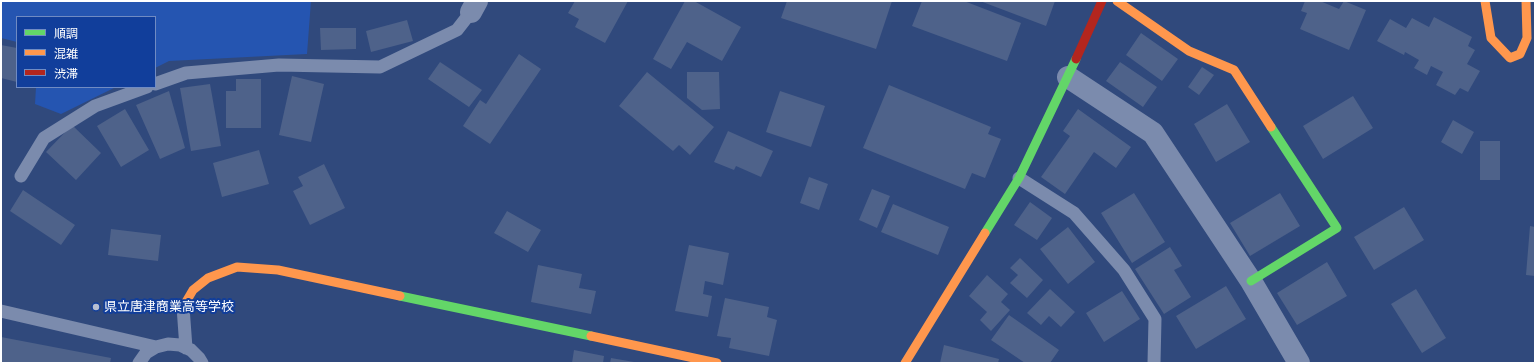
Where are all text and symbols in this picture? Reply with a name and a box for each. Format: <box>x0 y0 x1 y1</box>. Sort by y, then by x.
legend <box>16 16 156 88</box>
text: 順調 <box>54 26 78 40</box>
text: 混雑 <box>54 46 78 60</box>
text: 渋滞 <box>54 66 78 80</box>
place label: 県立唐津商業高等学校 <box>104 299 234 315</box>
marker: 県立唐津商業高等学校 <box>91 302 101 312</box>

